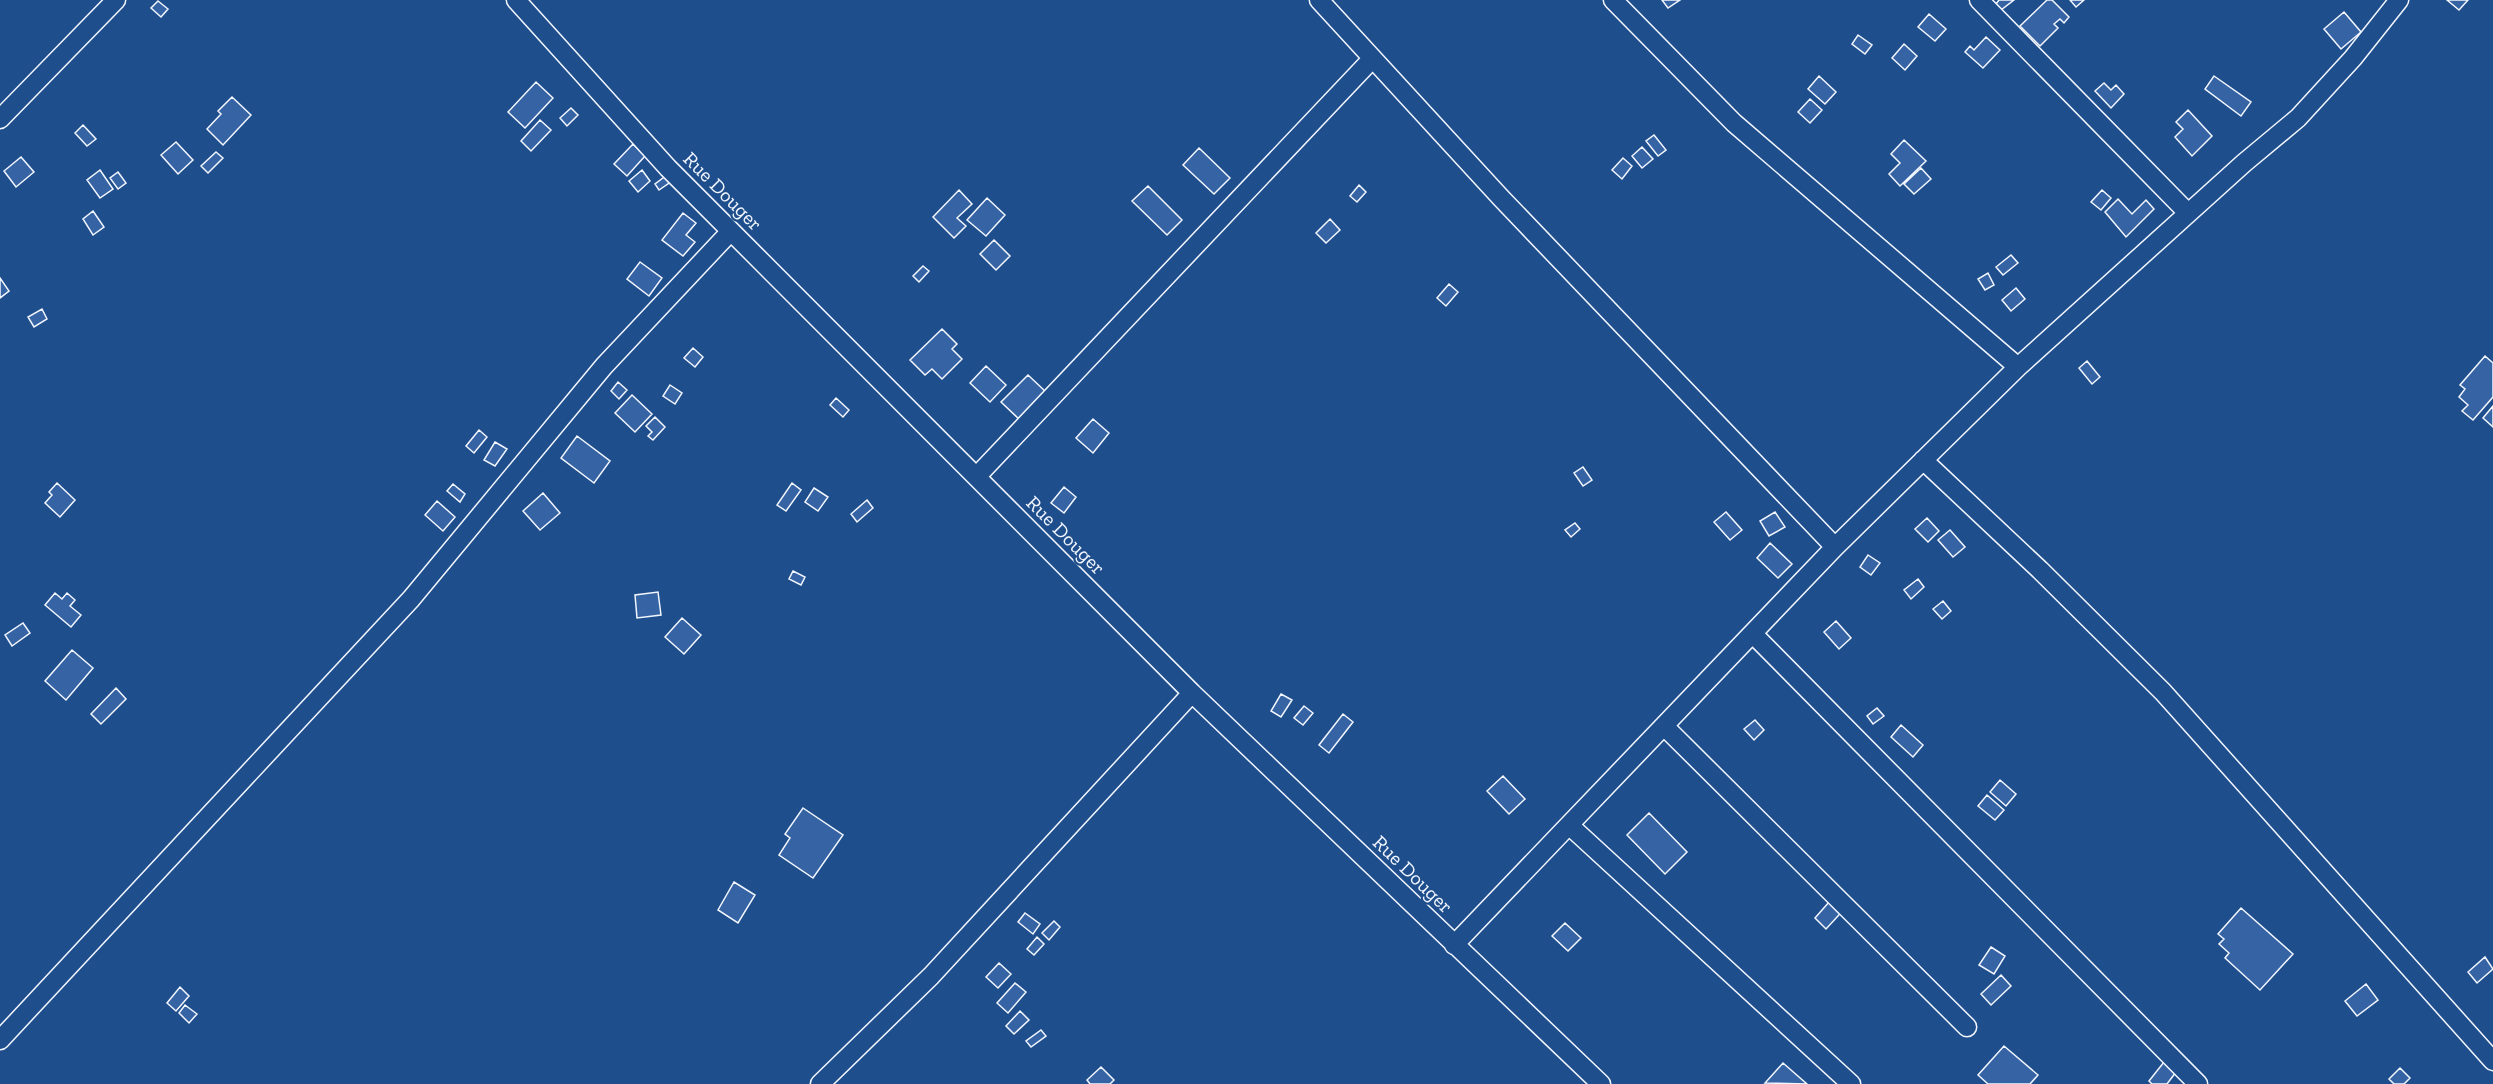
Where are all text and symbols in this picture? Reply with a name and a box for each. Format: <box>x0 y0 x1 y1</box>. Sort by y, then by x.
street label: Rue Douger <box>679 147 767 235</box>
street label: Rue Douger <box>1022 491 1110 579</box>
street label: Rue Douger <box>1368 830 1458 918</box>

